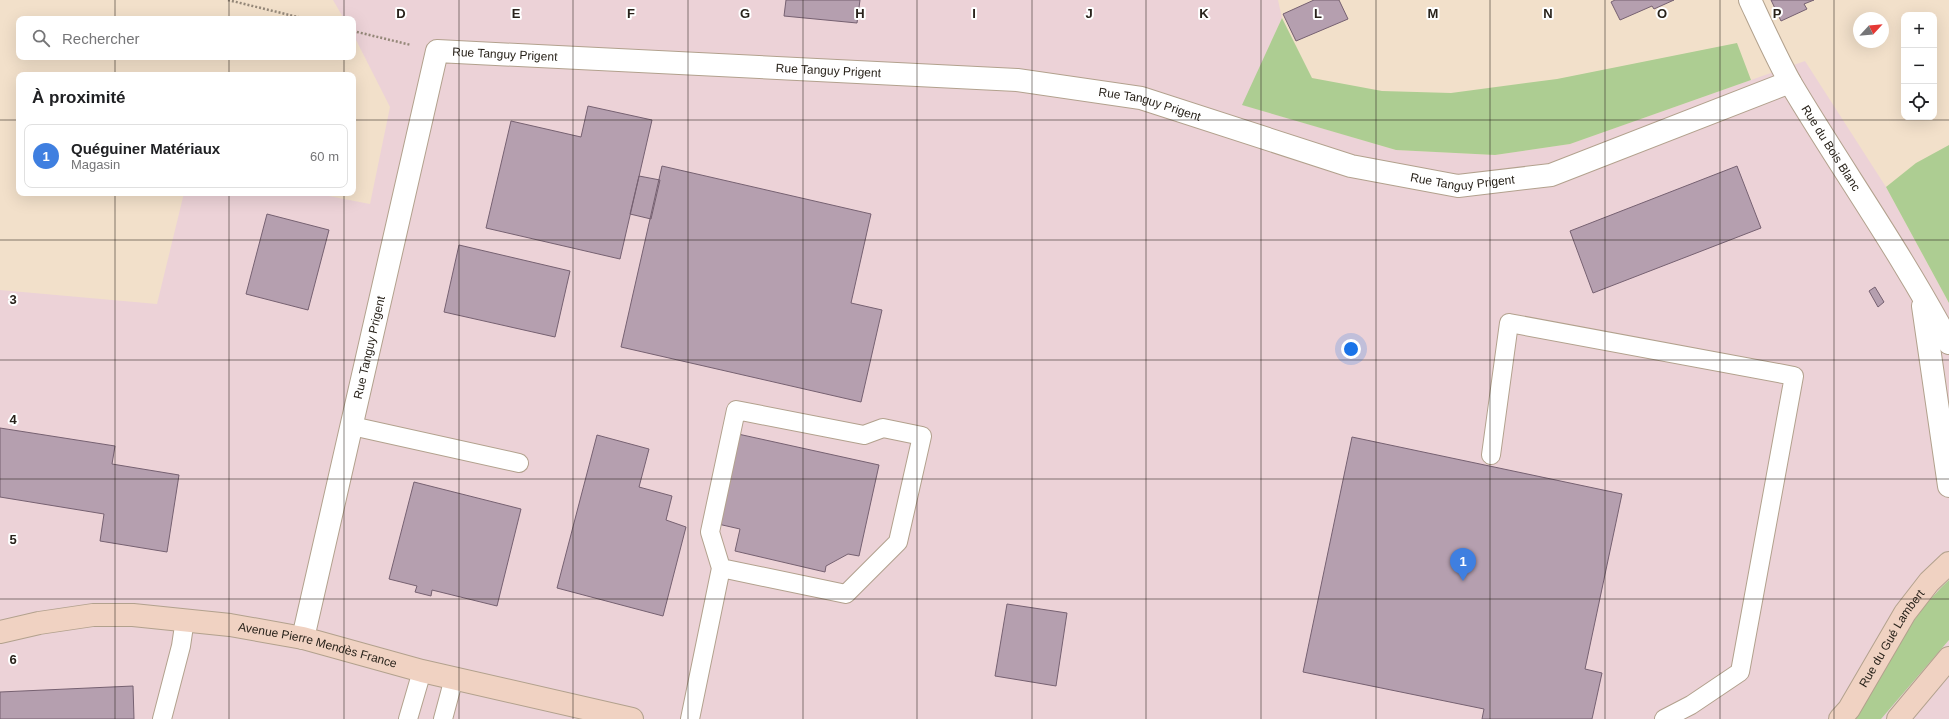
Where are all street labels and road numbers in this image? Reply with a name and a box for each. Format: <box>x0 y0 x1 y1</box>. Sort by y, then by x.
street label: Rue Tanguy Prigent <box>452 45 558 64</box>
street label: Rue Tanguy Prigent <box>775 61 882 80</box>
street label: Rue Tanguy Prigent <box>1098 85 1203 124</box>
street label: Rue du Bois Blanc <box>1799 103 1863 194</box>
street label: Rue Tanguy Prigent <box>1409 170 1516 193</box>
street label: Rue Tanguy Prigent <box>351 294 388 400</box>
street label: Rue du Gué Lambert <box>1856 586 1928 690</box>
street label: Avenue Pierre Mendès France <box>237 620 399 671</box>

